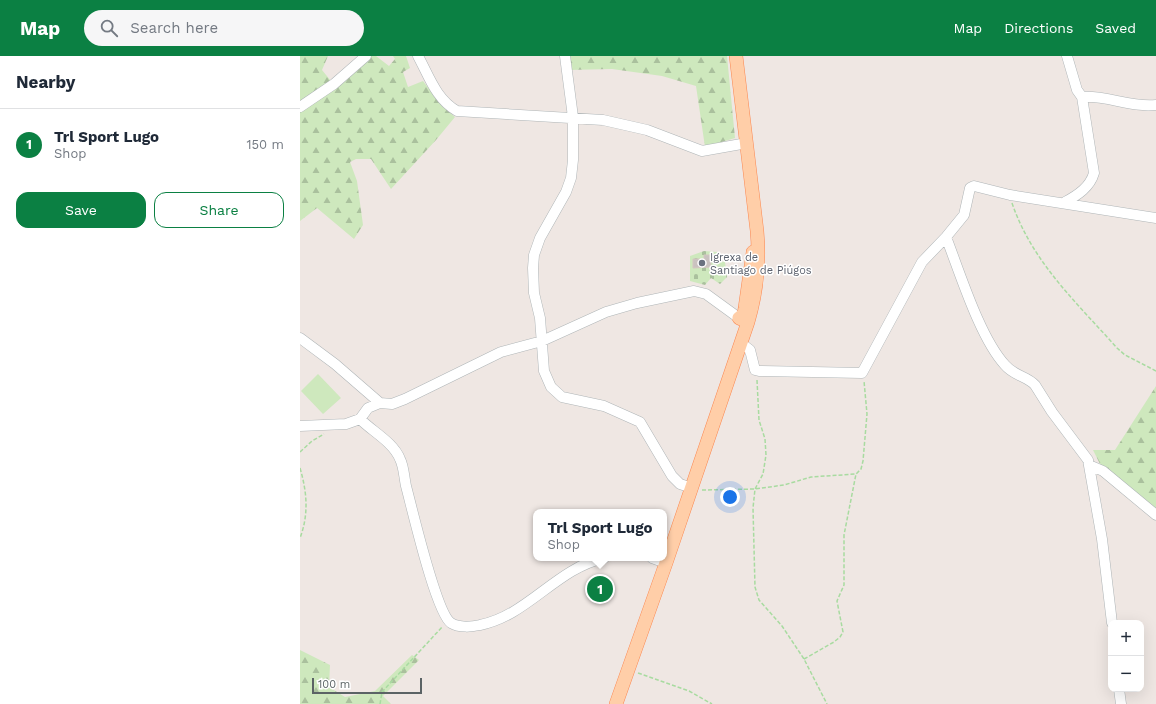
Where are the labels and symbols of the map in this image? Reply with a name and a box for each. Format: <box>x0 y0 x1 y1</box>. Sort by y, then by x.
place label: Igrexa de Santiago de Piúgos <box>710 251 812 277</box>
marker: Igrexa de Santiago de Piúgos <box>697 258 707 268</box>
your location <box>720 487 740 507</box>
pin: 1 <box>587 574 613 604</box>
scale bar <box>312 676 422 695</box>

